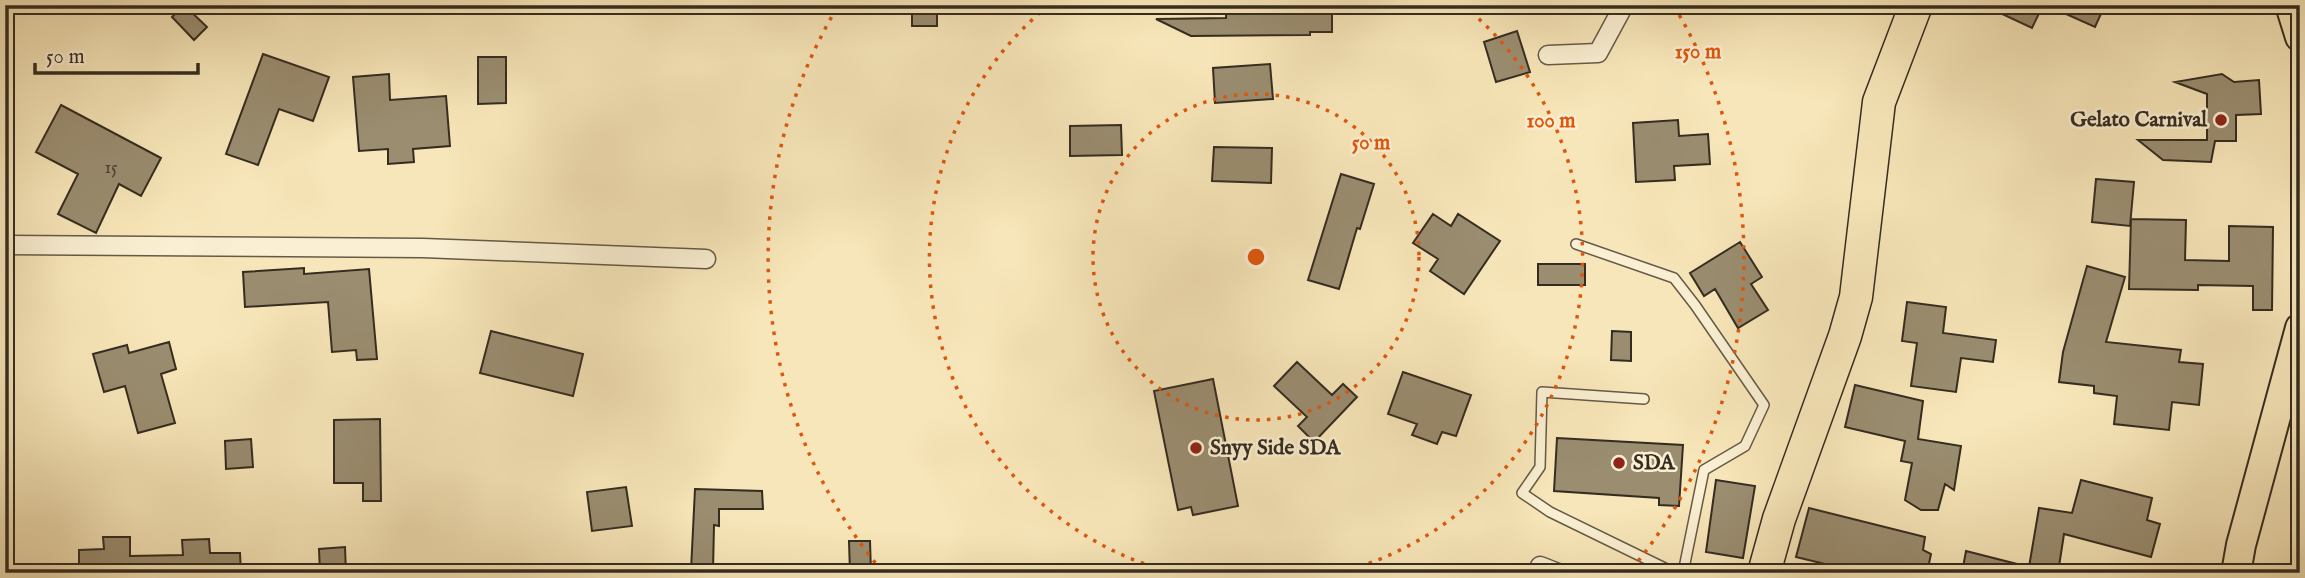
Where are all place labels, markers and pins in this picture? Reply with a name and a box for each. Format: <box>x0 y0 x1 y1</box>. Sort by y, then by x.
place label: Gelato Carnival <box>2070 107 2208 134</box>
marker: Gelato Carnival <box>2213 112 2229 128</box>
centre of rings <box>1244 245 1268 269</box>
place label: Snyy Side SDA <box>1210 435 1342 462</box>
marker: Snyy Side SDA <box>1188 440 1204 456</box>
place label: SDA <box>1633 450 1676 477</box>
marker: SDA <box>1611 455 1627 471</box>

